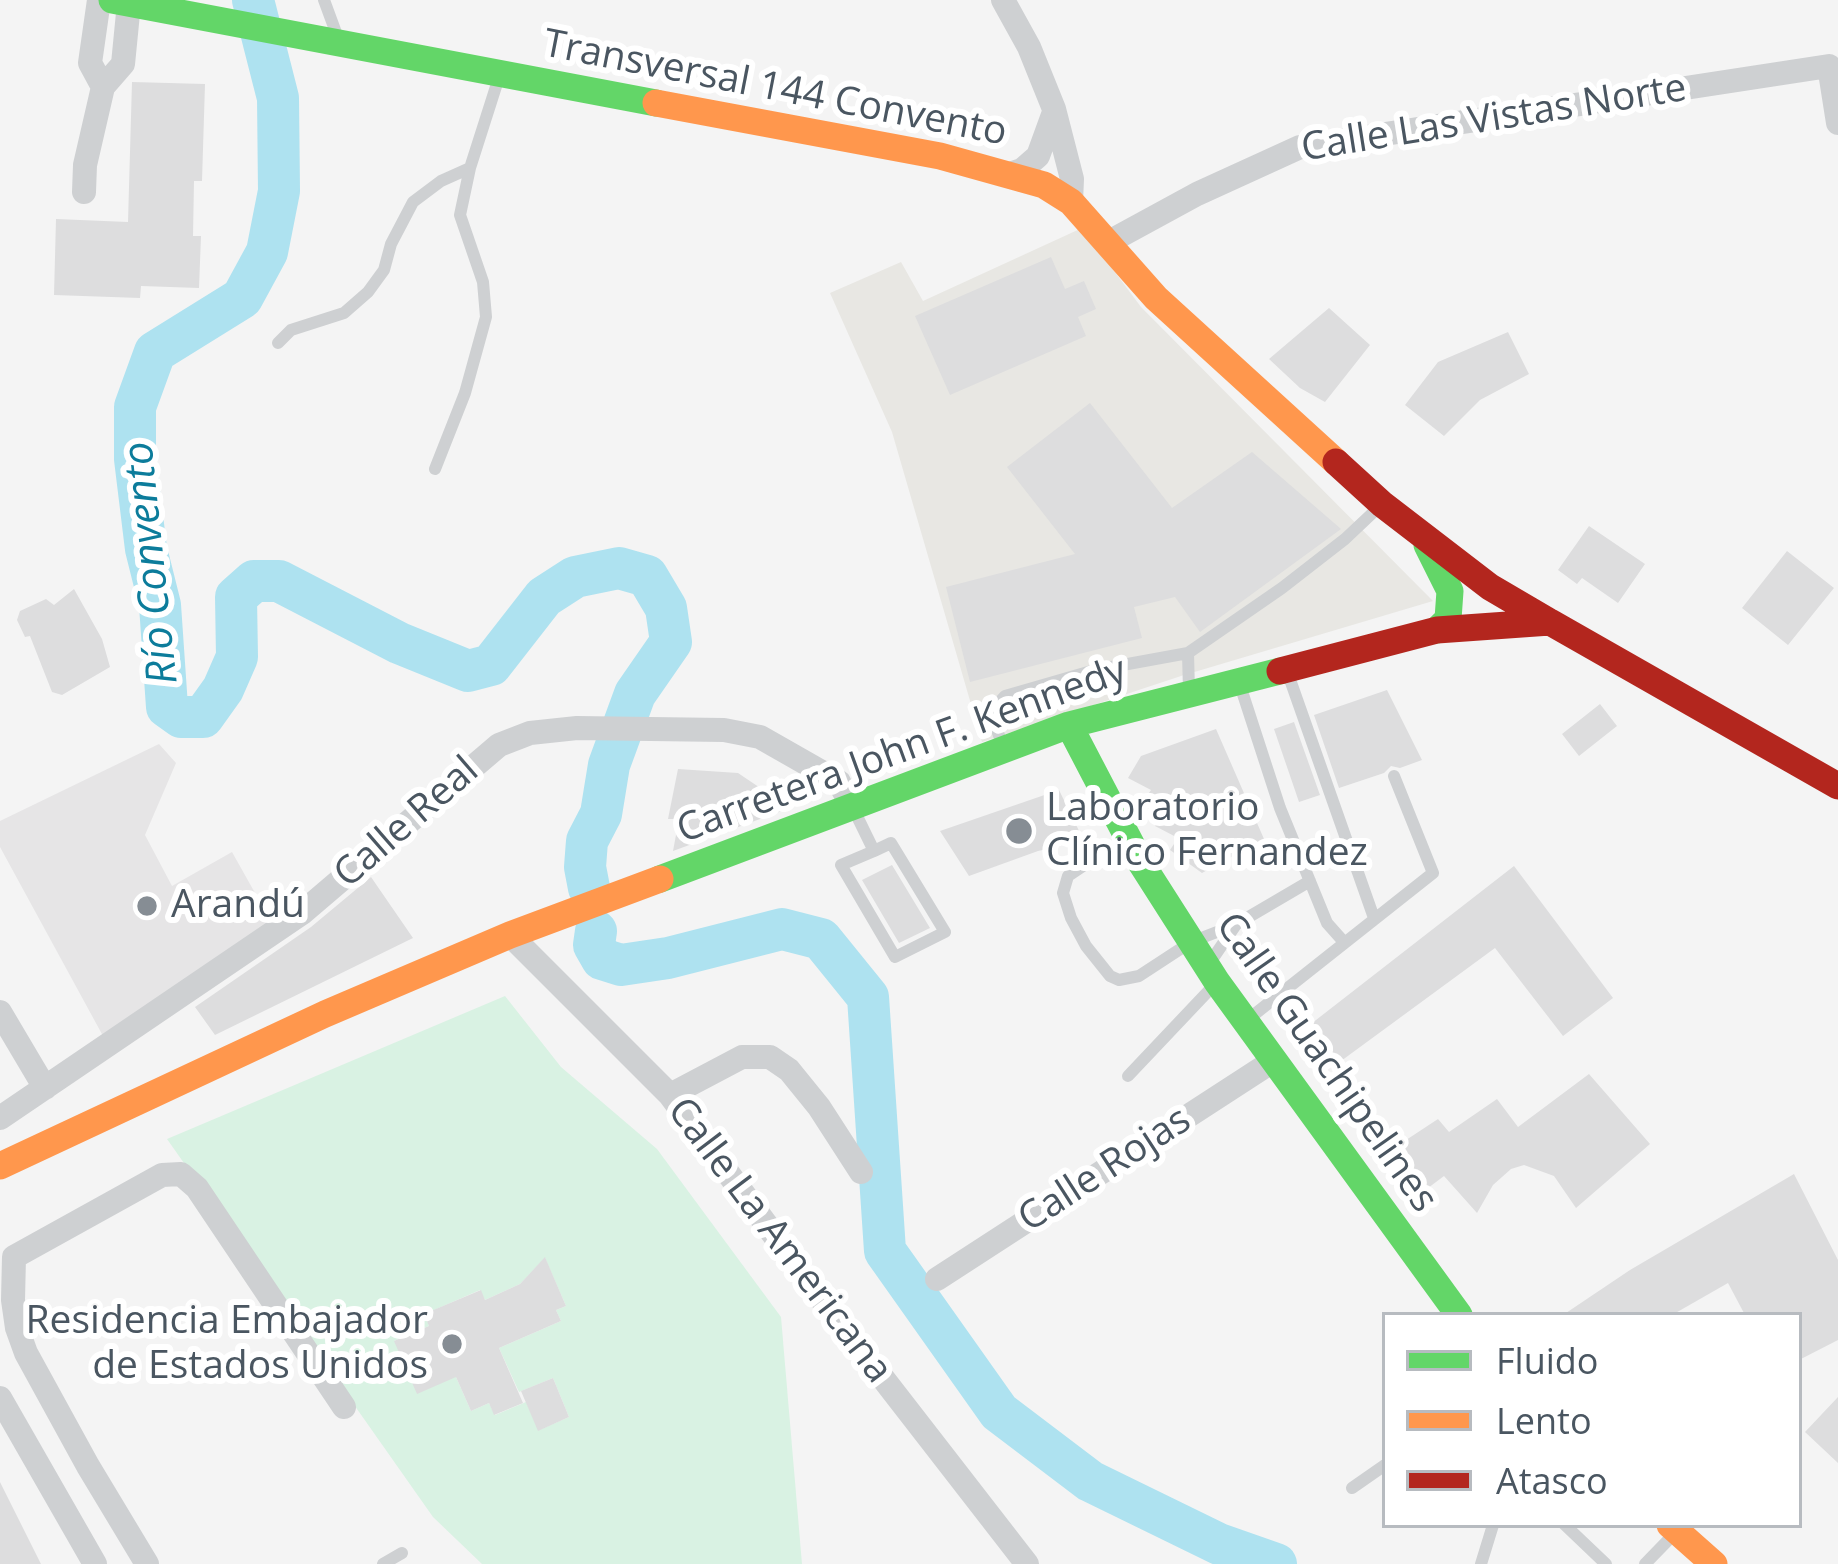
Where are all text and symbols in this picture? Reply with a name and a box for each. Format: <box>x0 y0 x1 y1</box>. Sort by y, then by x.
street label: Transversal 144 Convento <box>539 21 1011 157</box>
street label: Calle Las Vistas Norte <box>1298 65 1690 173</box>
water label: Río Convento <box>114 439 190 687</box>
street label: Carretera John F. Kennedy <box>671 648 1133 854</box>
street label: Calle Real <box>325 748 489 898</box>
place label: Laboratorio Clínico Fernandez <box>1046 786 1368 877</box>
marker: Laboratorio Clínico Fernandez <box>1003 815 1035 847</box>
place label: Arandú <box>171 883 305 929</box>
marker: Arandú <box>134 893 160 919</box>
street label: Calle Guachipelines <box>1205 905 1447 1221</box>
street label: Calle La Americana <box>657 1089 901 1393</box>
street label: Calle Rojas <box>1010 1097 1200 1243</box>
place label: Residencia Embajador de Estados Unidos <box>26 1299 428 1390</box>
legend <box>1382 1312 1802 1528</box>
marker: Residencia Embajador de Estados Unidos <box>439 1331 465 1357</box>
text: Fluido <box>1496 1336 1599 1385</box>
text: Lento <box>1496 1396 1592 1445</box>
text: Atasco <box>1496 1456 1608 1505</box>

